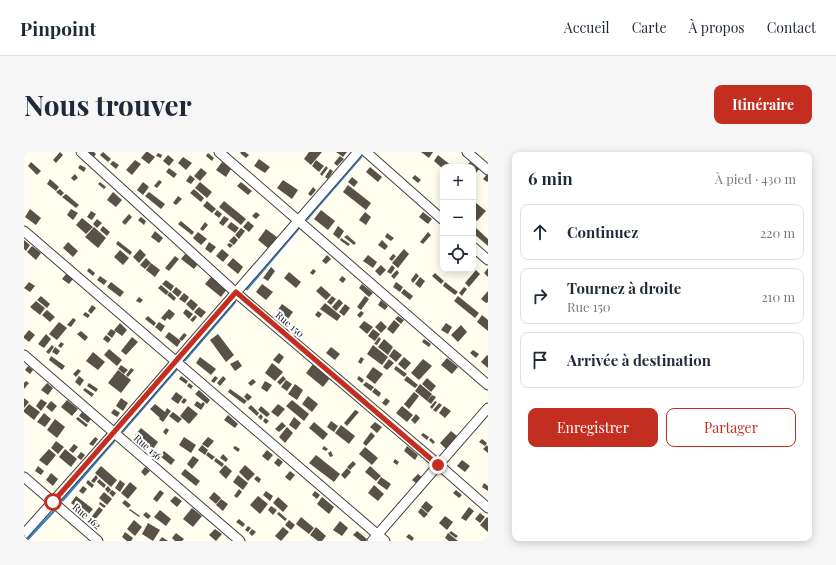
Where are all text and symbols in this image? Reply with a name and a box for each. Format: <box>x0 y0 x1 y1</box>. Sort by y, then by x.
text: Pinpoint <box>20 15 96 41</box>
text: Accueil <box>564 18 610 37</box>
text: Carte <box>632 18 667 37</box>
text: À propos <box>689 18 745 37</box>
text: Contact <box>767 18 816 37</box>
button: Itinéraire <box>714 85 812 124</box>
text: Nous trouver <box>24 86 192 123</box>
map controls <box>440 164 476 272</box>
button: + <box>440 164 476 200</box>
text: 6 min <box>528 167 573 189</box>
text: À pied · 430 m <box>715 170 796 187</box>
button: − <box>440 200 476 236</box>
icon: ahead <box>529 221 551 243</box>
text: Continuez <box>567 222 638 242</box>
text: 220 m <box>760 224 795 241</box>
button: locate <box>440 236 476 272</box>
text: Tournez à droite <box>567 278 681 298</box>
icon: right <box>529 285 551 307</box>
text: 210 m <box>761 288 795 305</box>
text: Rue 150 <box>567 298 611 315</box>
street label: Rue 150 <box>273 308 307 340</box>
icon: arrive <box>529 349 551 371</box>
text: Arrivée à destination <box>567 350 711 370</box>
button: Enregistrer <box>528 408 658 447</box>
button: Partager <box>666 408 796 447</box>
street label: Rue 156 <box>131 431 165 463</box>
route end <box>429 456 447 474</box>
route start <box>44 493 62 511</box>
street label: Rue 162 <box>70 500 104 532</box>

